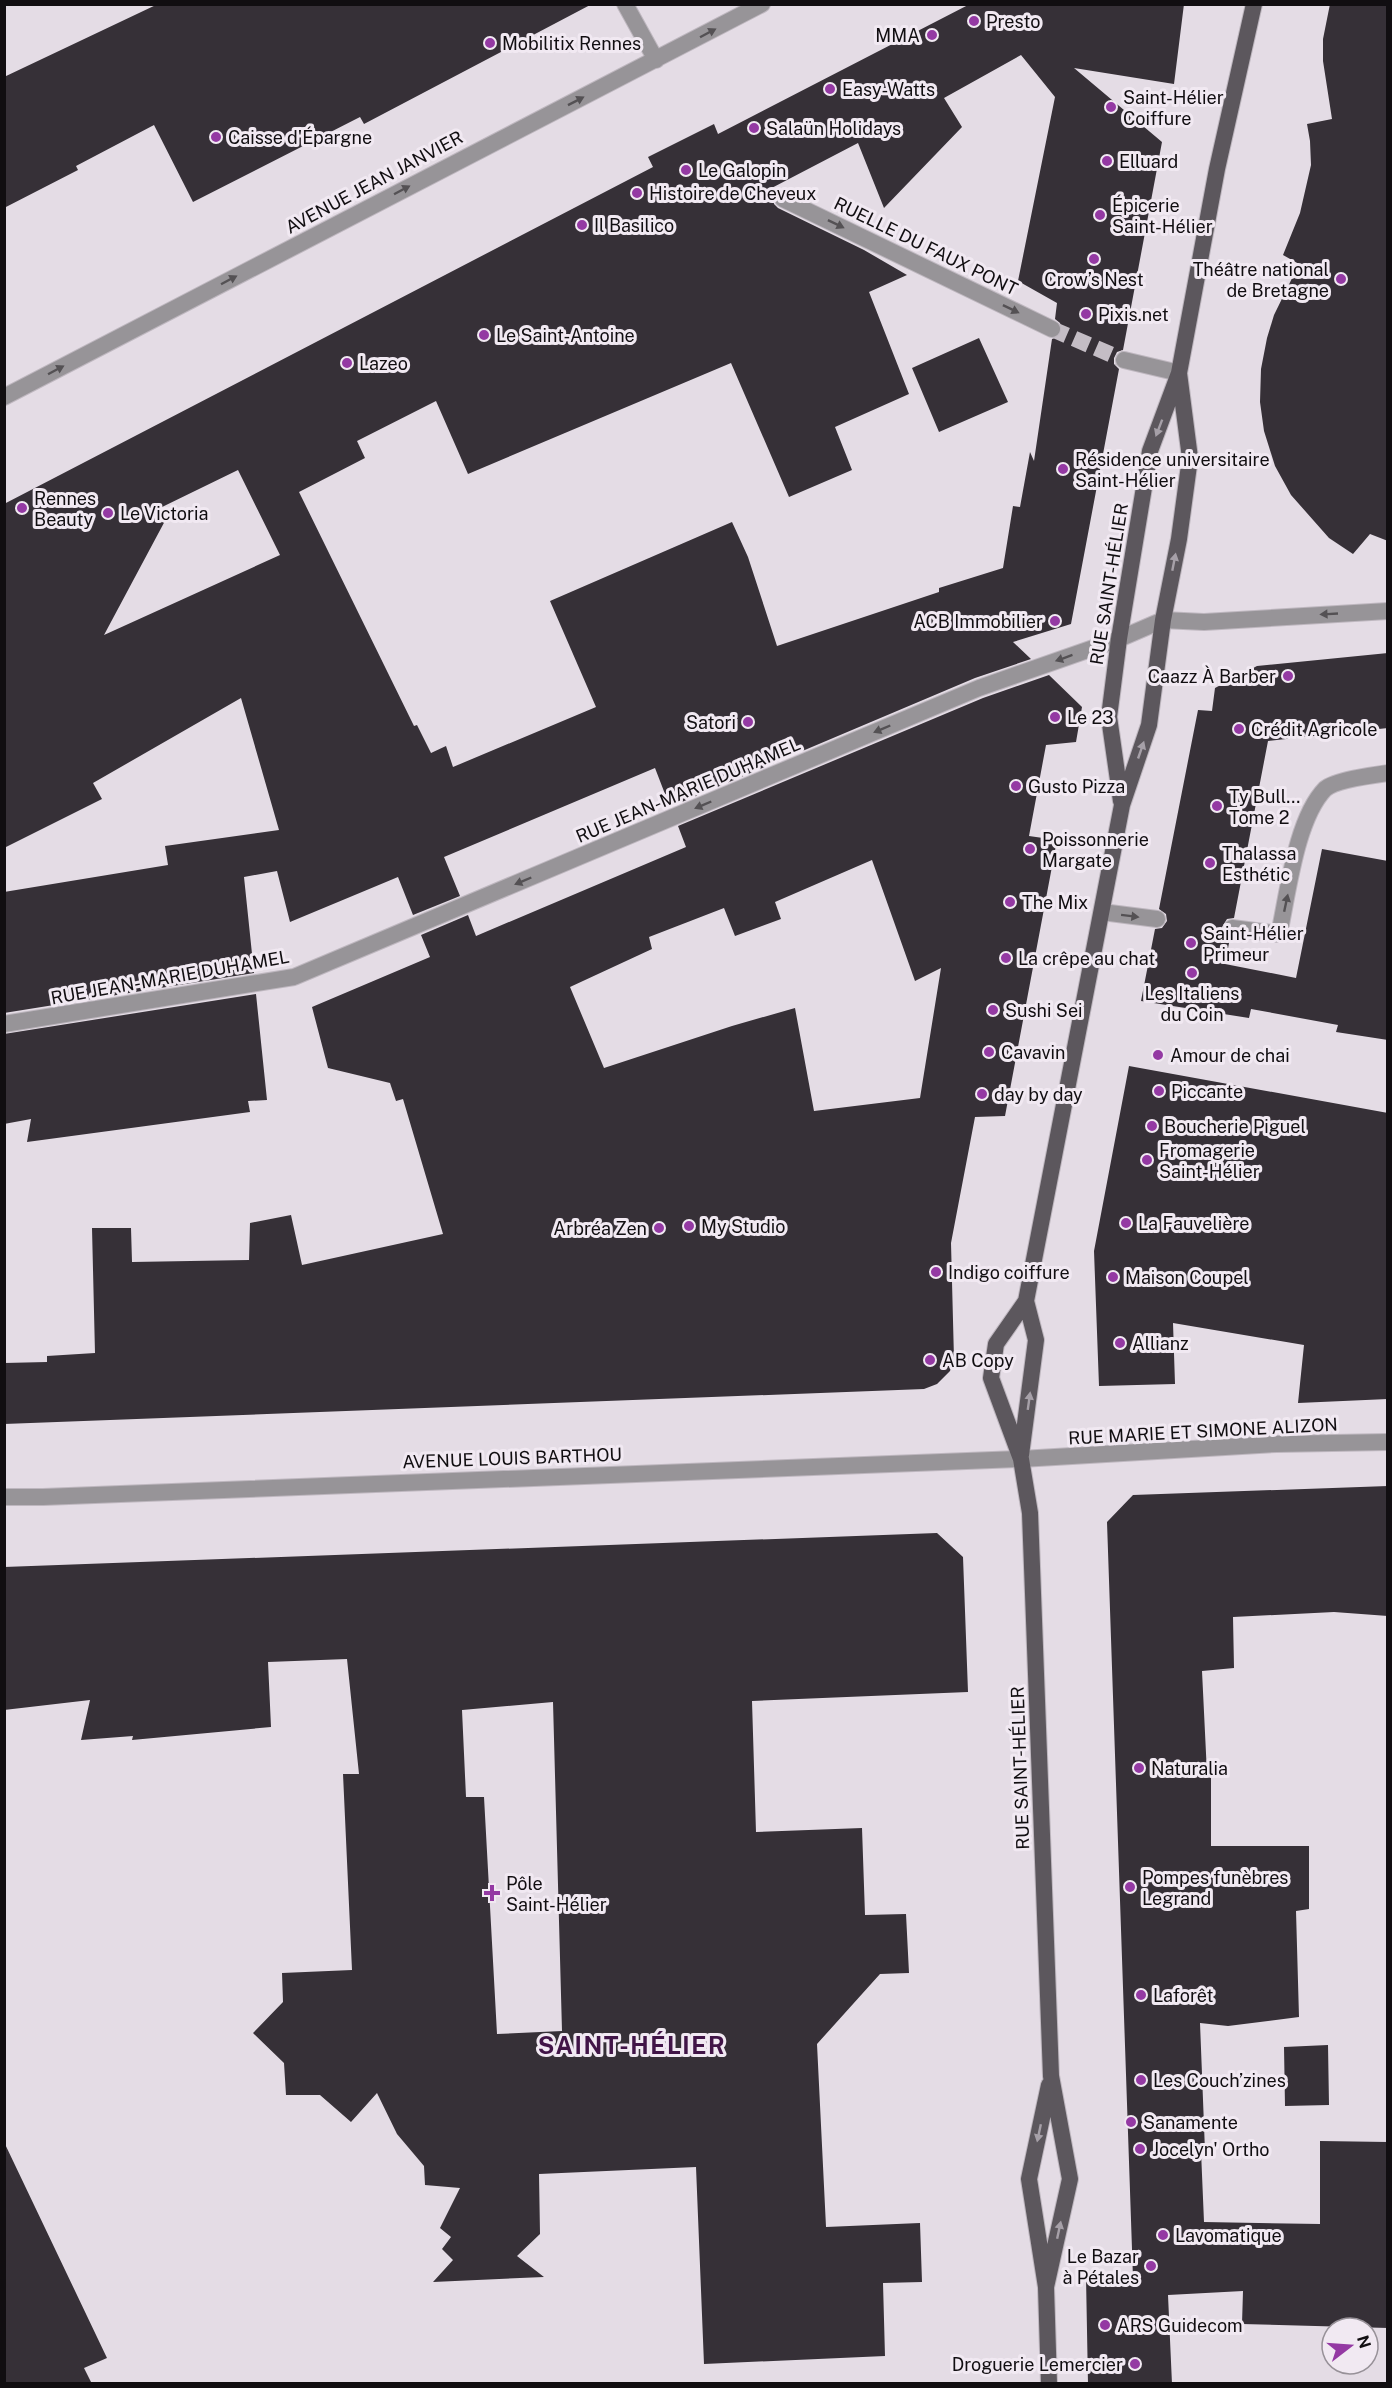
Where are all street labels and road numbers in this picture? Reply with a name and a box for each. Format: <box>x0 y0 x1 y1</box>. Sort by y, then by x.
street label: AVENUE JEAN JANVIER <box>282 126 466 238</box>
street label: RUELLE DU FAUX PONT <box>831 192 1021 300</box>
street label: RUE SAINT-HÉLIER <box>1085 501 1132 666</box>
street label: RUE JEAN-MARIE DUHAMEL <box>573 733 803 847</box>
street label: RUE JEAN-MARIE DUHAMEL <box>49 946 291 1008</box>
street label: RUE MARIE ET SIMONE ALIZON <box>1068 1413 1338 1449</box>
street label: AVENUE LOUIS BARTHOU <box>402 1444 622 1472</box>
street label: RUE SAINT-HÉLIER <box>1006 1686 1033 1850</box>

